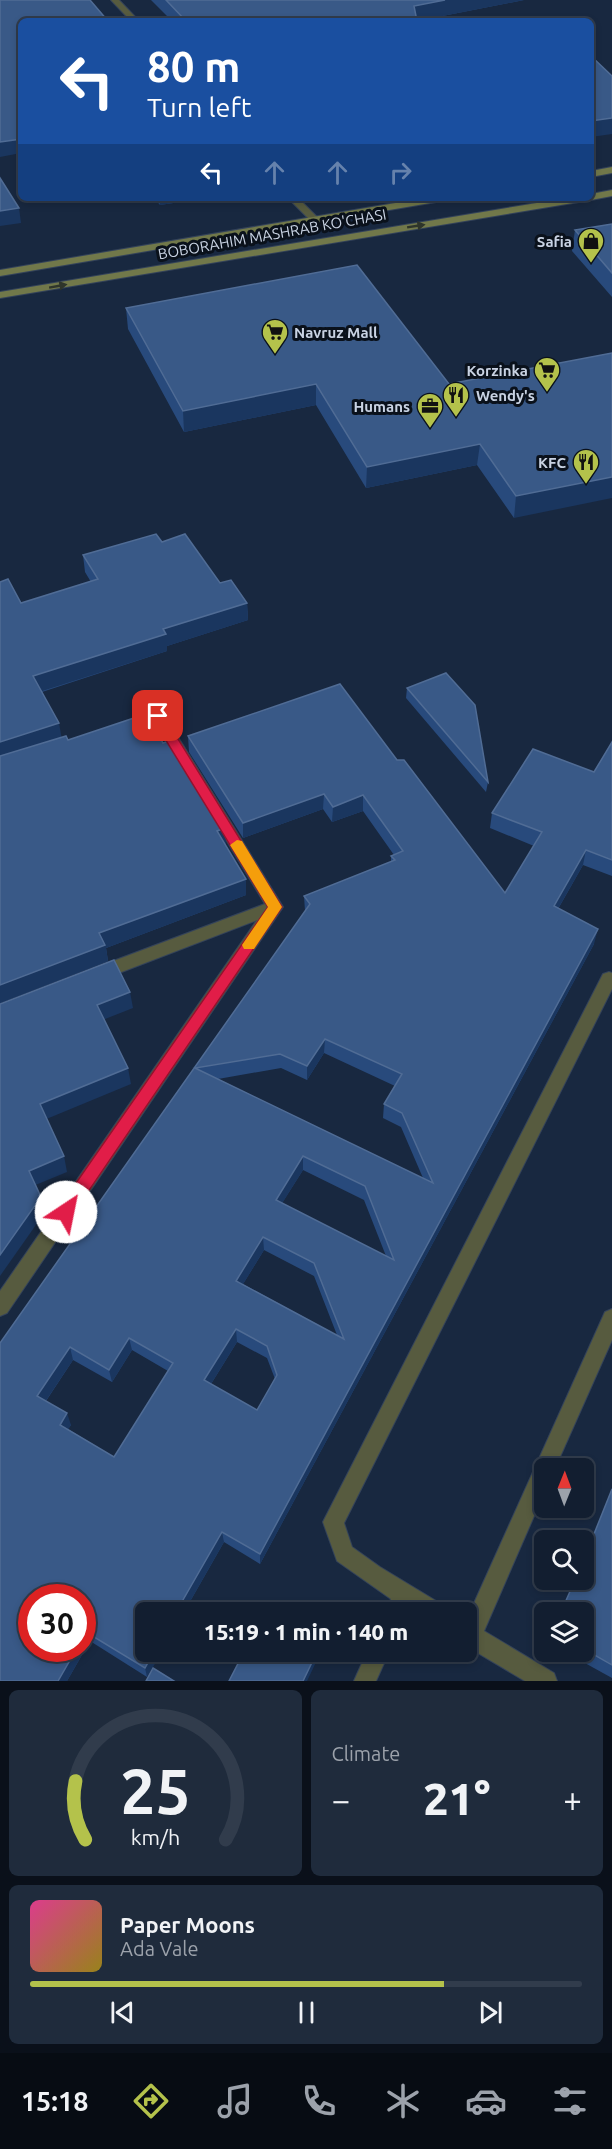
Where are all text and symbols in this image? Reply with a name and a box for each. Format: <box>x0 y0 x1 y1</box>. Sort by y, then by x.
icon: left <box>48 42 126 120</box>
text: 80 m <box>147 43 241 90</box>
text: Turn left <box>147 92 251 122</box>
icon: left <box>195 156 228 189</box>
icon: ahead <box>258 156 291 189</box>
icon: ahead <box>321 156 354 189</box>
icon: right <box>384 156 417 189</box>
street label: BOBORAHIM MASHRAB KO'CHASI <box>157 206 387 262</box>
one-way arrow <box>406 221 425 230</box>
shop icon: Safia <box>576 226 606 264</box>
place label: Safia <box>537 233 572 250</box>
one-way arrow <box>48 281 67 290</box>
supermarket icon: Navruz Mall <box>260 317 290 355</box>
place label: Navruz Mall <box>294 324 378 341</box>
supermarket icon: Korzinka <box>532 355 562 393</box>
place label: Korzinka <box>466 362 528 379</box>
restaurant icon: Wendy's <box>441 380 471 418</box>
place label: Wendy's <box>476 387 535 404</box>
office icon: Humans <box>415 391 445 429</box>
place label: Humans <box>353 398 410 415</box>
restaurant icon: KFC <box>571 447 601 485</box>
place label: KFC <box>538 454 566 471</box>
pin <box>132 690 183 741</box>
icon: arrive <box>141 699 174 732</box>
position arrow <box>34 1180 98 1244</box>
north arrow <box>534 1458 594 1518</box>
map controls <box>534 1458 594 1662</box>
button: search <box>534 1530 594 1590</box>
speed limit sign: 30 <box>18 1584 96 1662</box>
button: layers <box>534 1602 594 1662</box>
text: 15:19 · 1 min · 140 m <box>204 1619 408 1644</box>
text: Climate <box>332 1742 400 1765</box>
text: 25 <box>120 1756 190 1826</box>
text: 21° <box>423 1773 490 1824</box>
text: − <box>332 1781 350 1818</box>
text: + <box>563 1781 582 1818</box>
text: km/h <box>130 1825 180 1849</box>
text: Paper Moons <box>120 1912 255 1937</box>
text: Ada Vale <box>120 1937 198 1960</box>
icon: previous <box>106 1996 139 2029</box>
icon: pause <box>290 1996 323 2029</box>
icon: next <box>474 1996 507 2029</box>
icon: directions <box>130 2080 172 2122</box>
icon: music <box>214 2080 256 2122</box>
icon: phone <box>298 2080 340 2122</box>
icon: climate <box>382 2080 424 2122</box>
icon: car <box>465 2080 507 2122</box>
icon: filters <box>549 2080 591 2122</box>
text: 15:18 <box>21 2086 88 2116</box>

